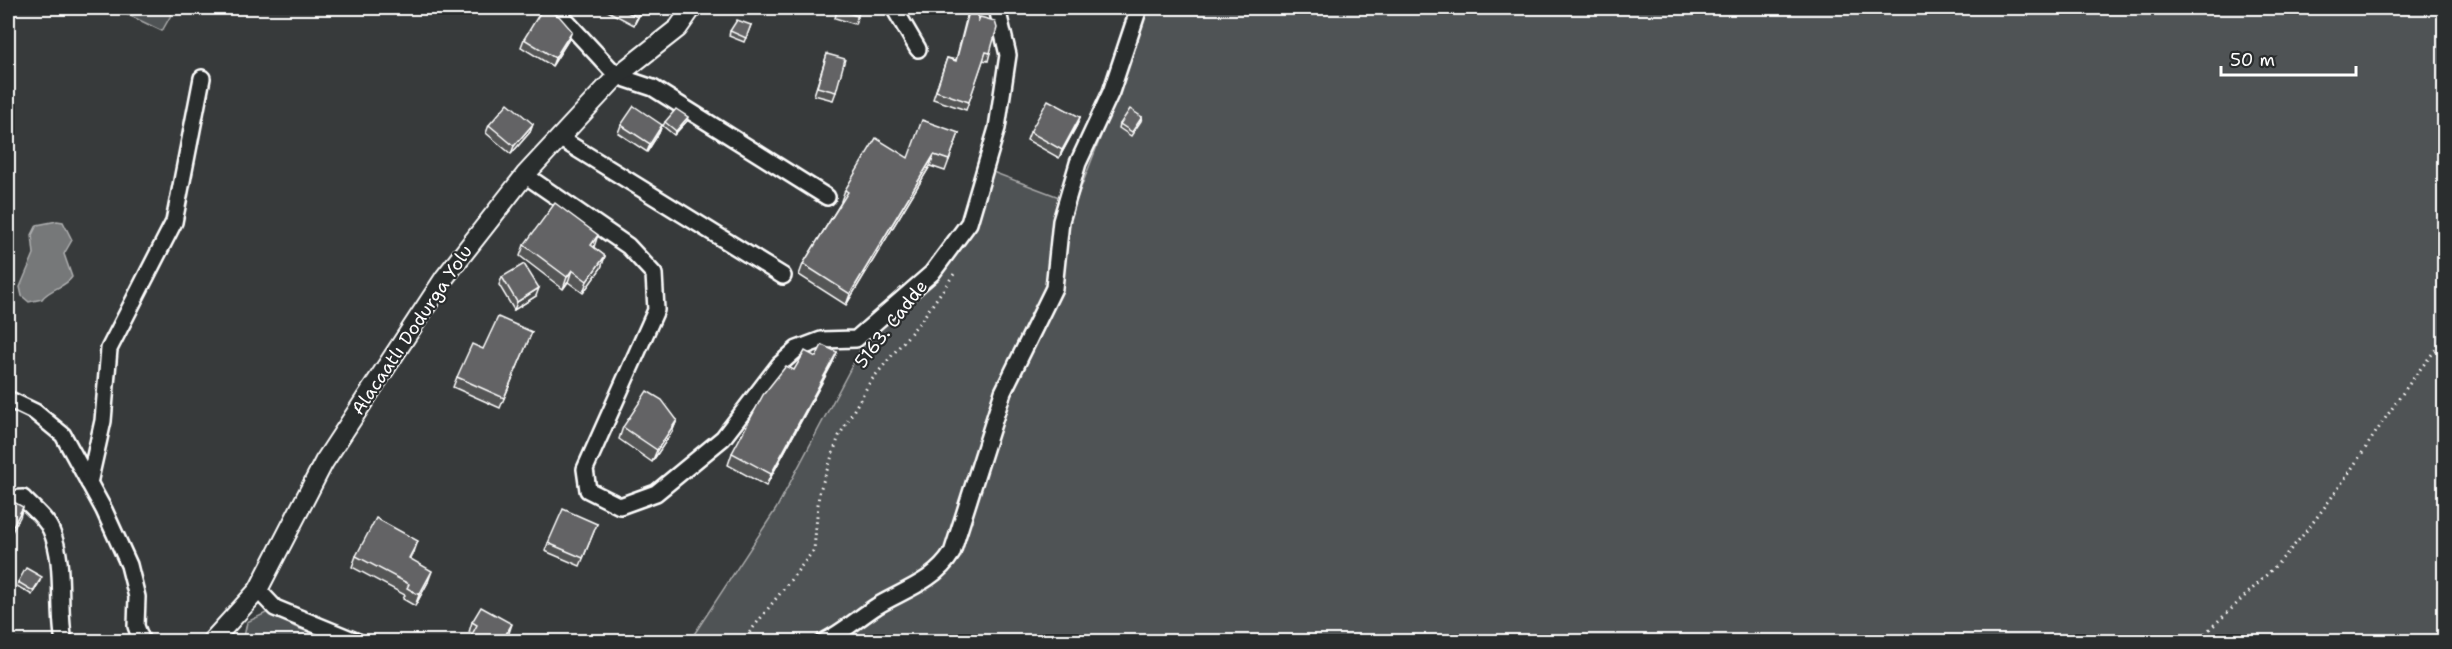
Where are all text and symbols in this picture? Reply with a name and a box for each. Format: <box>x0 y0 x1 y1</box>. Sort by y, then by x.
scale bar <box>2221 39 2356 77</box>
text: 50 m <box>2230 48 2275 72</box>
street label: Alacaatlı Dodurga Yolu <box>346 240 478 420</box>
street label: 5163. Cadde <box>849 275 933 373</box>

